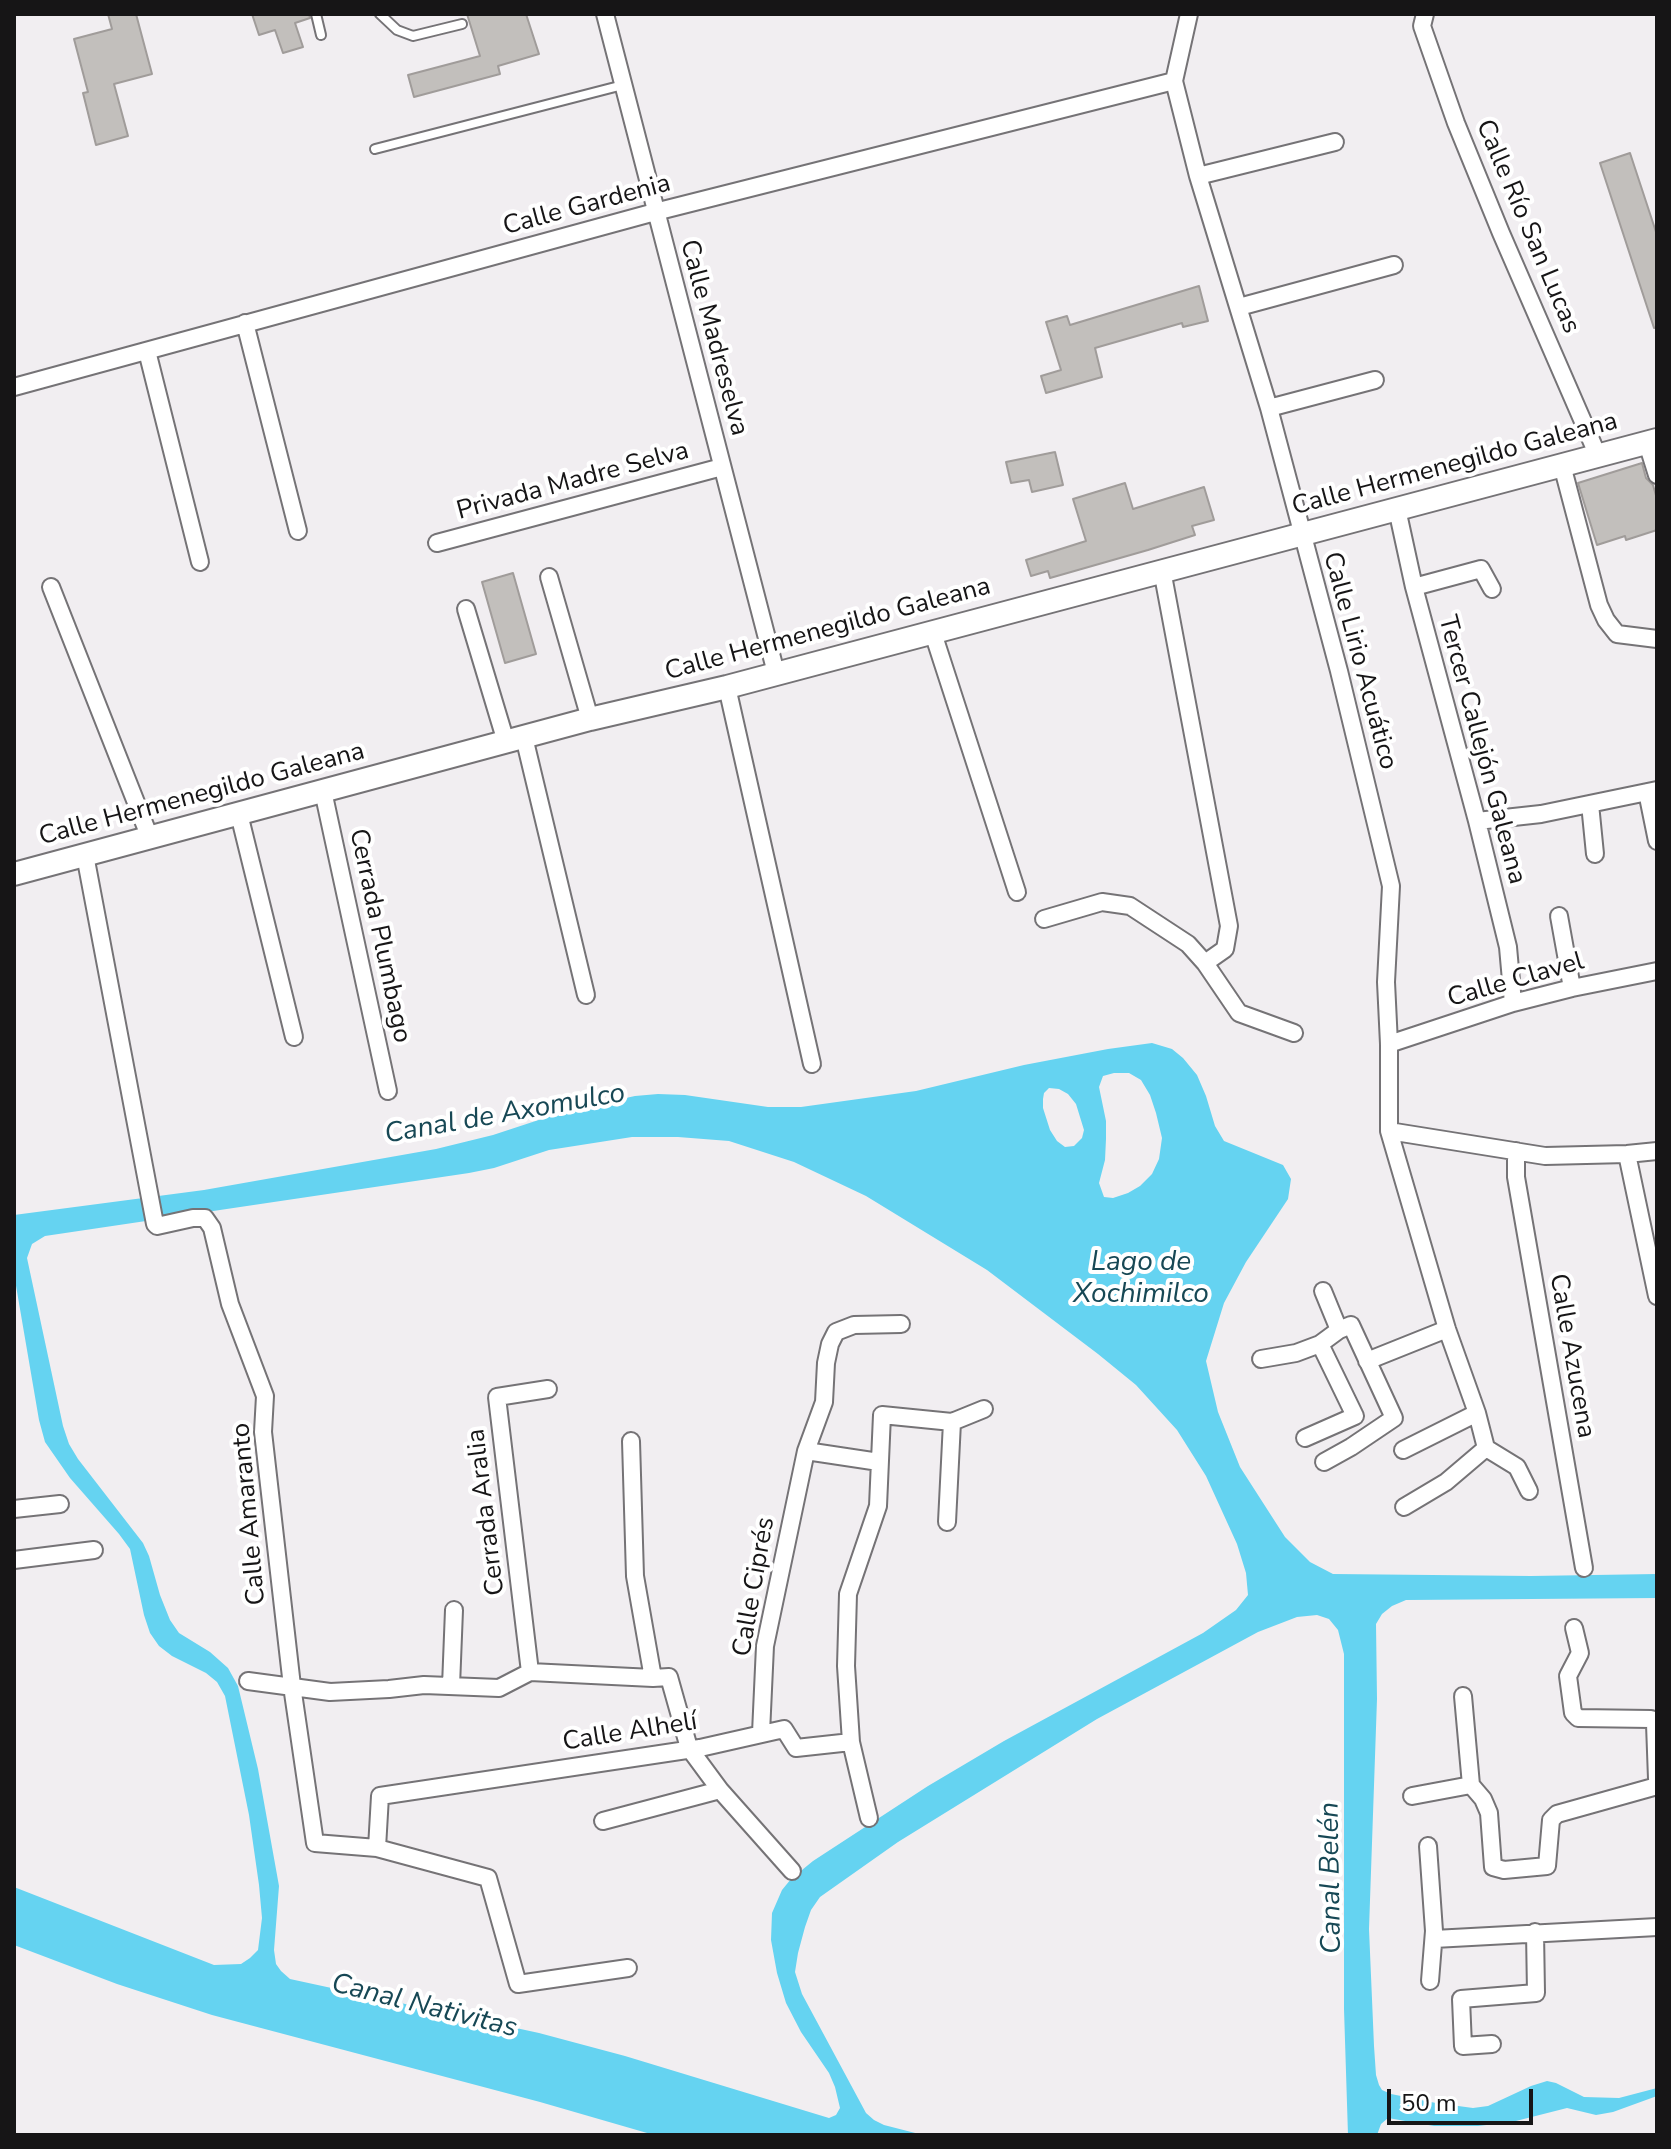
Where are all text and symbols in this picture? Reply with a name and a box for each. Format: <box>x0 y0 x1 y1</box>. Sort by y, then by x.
street label: Calle Río San Lucas <box>1468 115 1586 339</box>
street label: Calle Gardenia <box>500 169 674 243</box>
street label: Calle Madreselva <box>672 237 754 439</box>
street label: Calle Hermenegildo Galeana <box>1289 406 1621 524</box>
street label: Privada Madre Selva <box>454 436 692 528</box>
street label: Calle Lirio Acuático <box>1315 549 1403 773</box>
street label: Calle Hermenegildo Galeana <box>662 571 994 689</box>
street label: Tercer Callejón Galeana <box>1430 612 1532 888</box>
street label: Calle Hermenegildo Galeana <box>36 736 368 854</box>
street label: Cerrada Plumbago <box>341 826 417 1046</box>
street label: Calle Clavel <box>1444 947 1588 1015</box>
water label: Canal de Axomulco <box>382 1077 628 1153</box>
water label: Lago de Xochimilco <box>1073 1246 1209 1312</box>
street label: Calle Azucena <box>1541 1271 1601 1441</box>
street label: Calle Amaranto <box>226 1422 274 1606</box>
street label: Cerrada Aralia <box>461 1427 513 1597</box>
street label: Calle Ciprés <box>727 1515 783 1659</box>
street label: Calle Alhelí <box>561 1707 699 1759</box>
water label: Canal Belén <box>1314 1802 1350 1954</box>
water label: Canal Nativitas <box>328 1968 520 2046</box>
scale bar <box>1391 2073 1537 2123</box>
text: 50 m <box>1401 2087 1457 2119</box>

